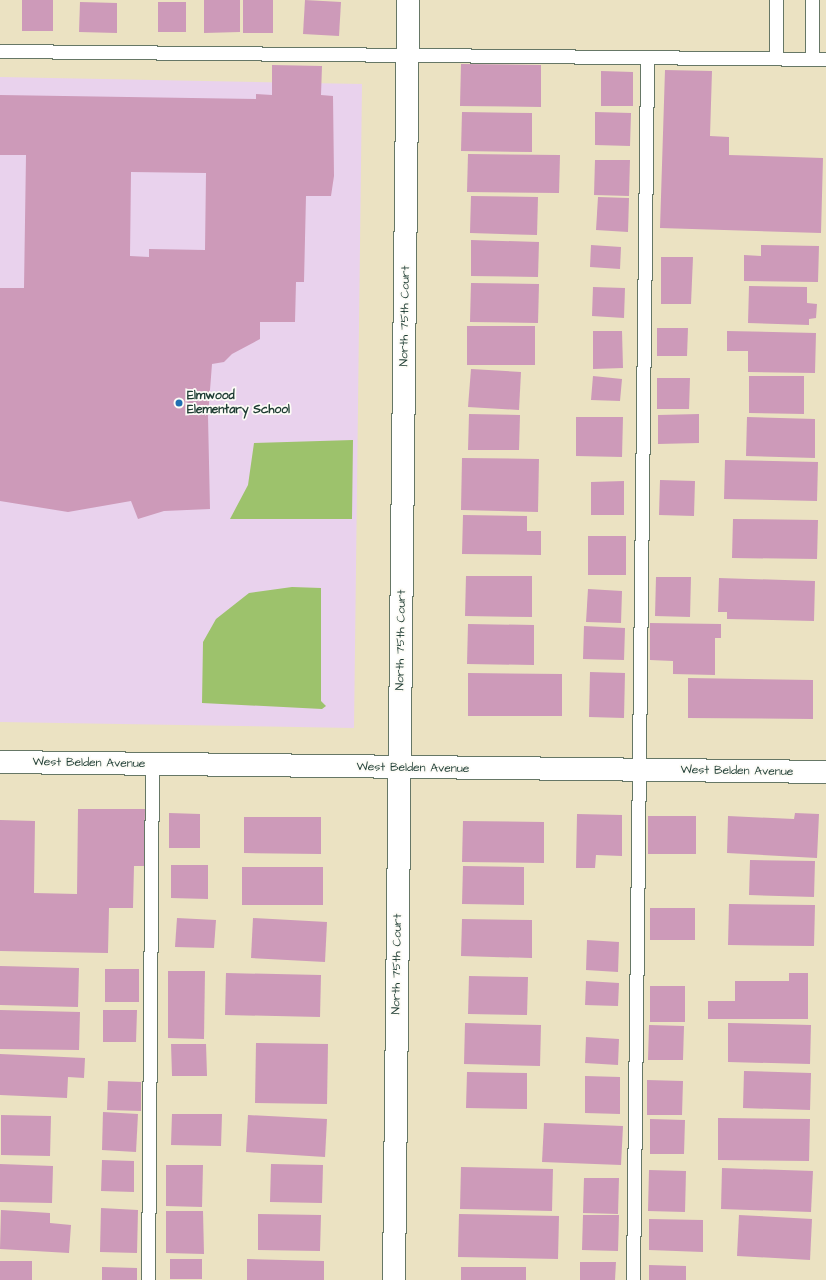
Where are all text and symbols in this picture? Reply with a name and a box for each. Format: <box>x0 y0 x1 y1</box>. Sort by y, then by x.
street label: North 75th Court <box>397 265 413 367</box>
place label: Elmwood Elementary School <box>187 389 290 417</box>
marker: Elmwood Elementary School <box>174 398 184 408</box>
street label: North 75th Court <box>393 589 409 691</box>
street label: West Belden Avenue <box>32 755 146 771</box>
street label: West Belden Avenue <box>356 760 470 776</box>
street label: West Belden Avenue <box>680 763 794 779</box>
street label: North 75th Court <box>389 913 405 1015</box>

